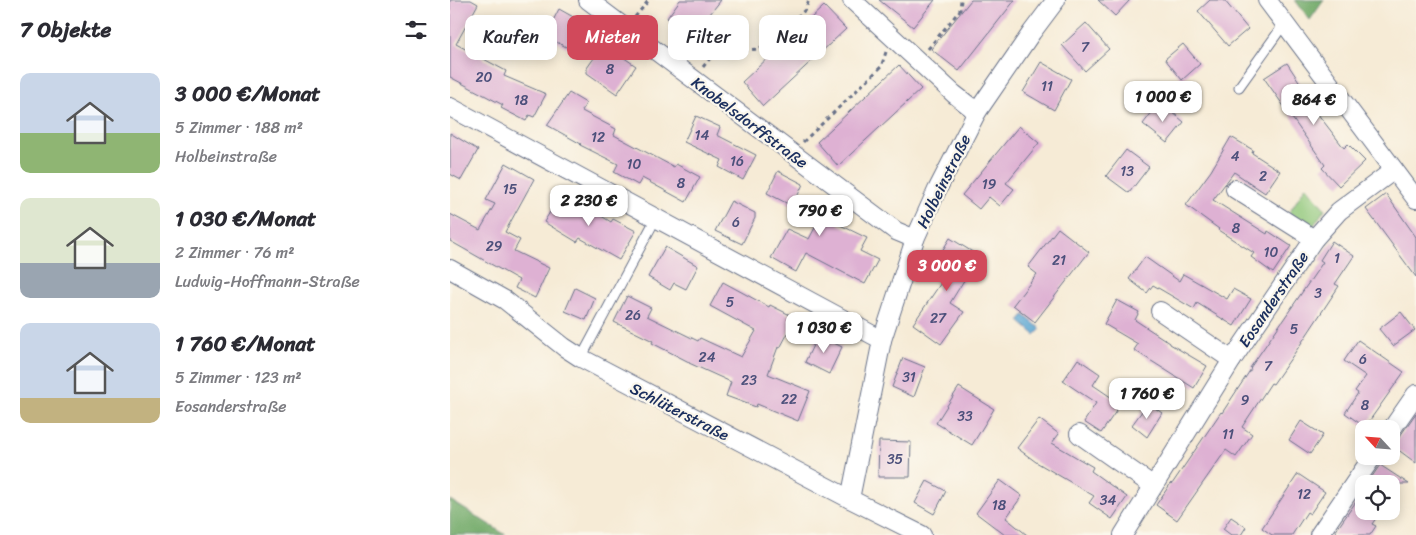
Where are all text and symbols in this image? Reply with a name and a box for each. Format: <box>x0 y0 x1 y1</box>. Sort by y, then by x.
text: 7 Objekte <box>20 11 111 49</box>
chip: Kaufen <box>465 15 557 60</box>
chip: Mieten <box>567 15 658 60</box>
chip: Filter <box>668 15 749 60</box>
chip: Neu <box>759 15 826 60</box>
icon: filters <box>402 16 430 44</box>
house number: 7 <box>1081 35 1090 60</box>
house number: 8 <box>606 57 615 82</box>
house number: 20 <box>476 65 493 90</box>
street label: Knobelsdorffstraße <box>685 69 815 176</box>
house number: 11 <box>1041 74 1053 99</box>
text: 3 000 €/Monat <box>175 75 320 113</box>
pin: 1 000 € <box>1117 80 1209 123</box>
text: 1 000 € <box>1135 82 1191 111</box>
pin: 864 € <box>1279 84 1349 126</box>
text: 864 € <box>1292 85 1336 114</box>
house number: 18 <box>514 88 529 113</box>
icon: home <box>60 93 120 153</box>
text: 5 Zimmer · 188 m² <box>175 113 303 142</box>
house number: 14 <box>695 123 710 148</box>
house number: 12 <box>591 125 605 150</box>
street label: Holbeinstraße <box>908 129 979 233</box>
text: Holbeinstraße <box>175 142 277 171</box>
house number: 4 <box>1231 144 1240 169</box>
house number: 16 <box>730 149 744 174</box>
house number: 10 <box>627 152 642 177</box>
house number: 13 <box>1120 159 1134 184</box>
house number: 2 <box>1259 164 1267 189</box>
house number: 8 <box>677 171 686 196</box>
house number: 19 <box>982 172 997 197</box>
house number: 15 <box>503 177 518 202</box>
pin: 2 230 € <box>543 184 635 227</box>
text: 2 230 € <box>561 186 617 215</box>
pin: 790 € <box>785 194 855 237</box>
text: 790 € <box>798 196 842 225</box>
text: 1 030 €/Monat <box>175 200 316 238</box>
house number: 6 <box>732 210 740 235</box>
house number: 8 <box>1232 216 1241 241</box>
icon: home <box>60 218 120 278</box>
house number: 29 <box>486 234 503 259</box>
text: 2 Zimmer · 76 m² <box>175 238 294 267</box>
house number: 10 <box>1264 240 1279 265</box>
street label: Eosanderstraße <box>1230 245 1317 354</box>
house number: 1 <box>1334 246 1340 271</box>
house number: 21 <box>1052 248 1066 273</box>
pin: 3 000 € <box>901 250 993 292</box>
text: 3 000 € <box>918 251 976 280</box>
text: Ludwig-Hoffmann-Straße <box>175 267 360 296</box>
house number: 3 <box>1314 281 1322 306</box>
house number: 5 <box>726 290 735 315</box>
house number: 26 <box>625 303 641 328</box>
house number: 27 <box>930 306 947 331</box>
pin: 1 030 € <box>778 312 870 354</box>
text: 1 030 € <box>797 313 851 342</box>
house number: 5 <box>1290 317 1299 342</box>
text: 1 760 €/Monat <box>175 325 315 363</box>
icon: home <box>60 343 120 403</box>
house number: 24 <box>699 345 716 370</box>
house number: 6 <box>1359 347 1367 372</box>
house number: 7 <box>1264 354 1273 379</box>
text: 5 Zimmer · 123 m² <box>175 363 302 392</box>
house number: 31 <box>902 365 916 390</box>
house number: 23 <box>741 368 757 393</box>
street label: Schlüterstraße <box>625 374 735 449</box>
pin: 1 760 € <box>1101 378 1193 420</box>
text: 1 760 € <box>1120 379 1174 408</box>
house number: 22 <box>781 387 797 412</box>
house number: 9 <box>1241 388 1250 413</box>
text: Eosanderstraße <box>175 392 286 421</box>
house number: 8 <box>1361 393 1370 418</box>
house number: 33 <box>957 404 973 429</box>
north arrow <box>1355 420 1400 465</box>
map controls <box>1355 420 1400 520</box>
house number: 11 <box>1222 422 1234 447</box>
house number: 35 <box>887 447 904 472</box>
button: locate <box>1355 475 1400 520</box>
house number: 12 <box>1297 482 1311 507</box>
house number: 34 <box>1100 488 1116 513</box>
house number: 18 <box>992 493 1007 518</box>

